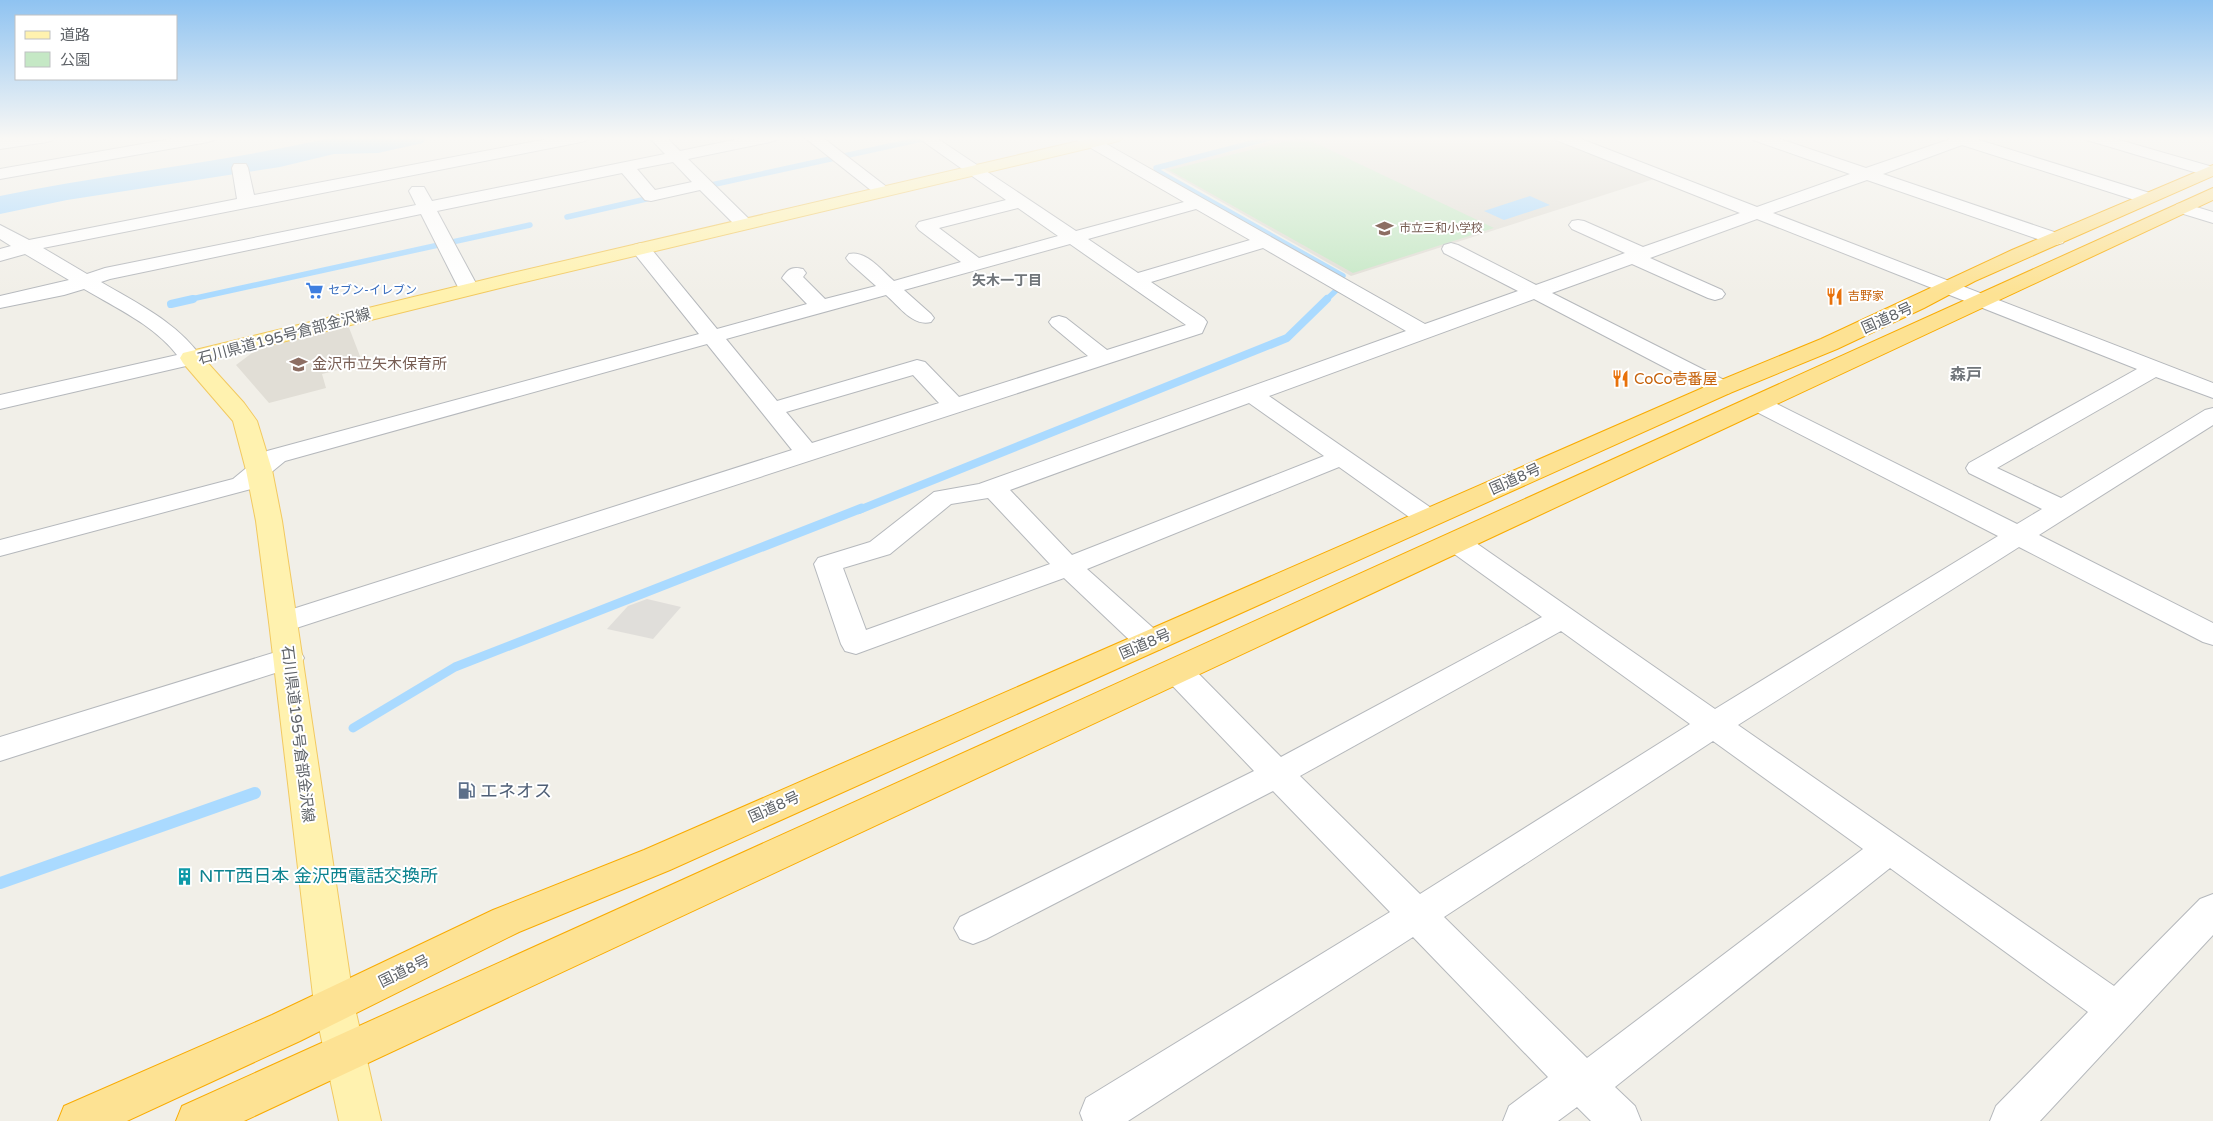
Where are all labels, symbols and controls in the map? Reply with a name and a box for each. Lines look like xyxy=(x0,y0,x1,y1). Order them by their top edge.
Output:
legend xyxy=(15,15,178,80)
text: 道路 xyxy=(60,26,90,44)
text: 公園 xyxy=(60,51,90,69)
school or university icon: 市立三和小学校 xyxy=(1375,218,1395,238)
place label: 市立三和小学校 xyxy=(1399,221,1483,235)
district label: 矢木一丁目 xyxy=(972,272,1042,289)
supermarket icon: セブン-イレブン xyxy=(304,280,324,300)
place label: セブン-イレブン xyxy=(328,283,417,297)
restaurant icon: 吉野家 xyxy=(1824,286,1844,306)
place label: 吉野家 xyxy=(1848,289,1884,303)
street label: 国道8号 xyxy=(1858,299,1916,337)
street label: 石川県道195号倉部金沢線 xyxy=(196,304,372,368)
school or university icon: 金沢市立矢木保育所 xyxy=(288,354,308,374)
place label: 金沢市立矢木保育所 xyxy=(312,355,447,373)
district label: 森戸 xyxy=(1950,365,1982,385)
restaurant icon: CoCo壱番屋 xyxy=(1610,369,1630,389)
place label: CoCo壱番屋 xyxy=(1634,370,1718,388)
street label: 国道8号 xyxy=(1486,460,1544,498)
street label: 国道8号 xyxy=(1116,625,1174,663)
street label: 石川県道195号倉部金沢線 xyxy=(278,644,318,824)
place label: エネオス xyxy=(480,780,552,802)
fuel station icon: エネオス xyxy=(456,781,476,801)
street label: 国道8号 xyxy=(745,788,803,826)
place label: NTT西日本 金沢西電話交換所 xyxy=(199,865,438,887)
building icon: NTT西日本 金沢西電話交換所 xyxy=(175,866,195,886)
street label: 国道8号 xyxy=(376,951,432,991)

